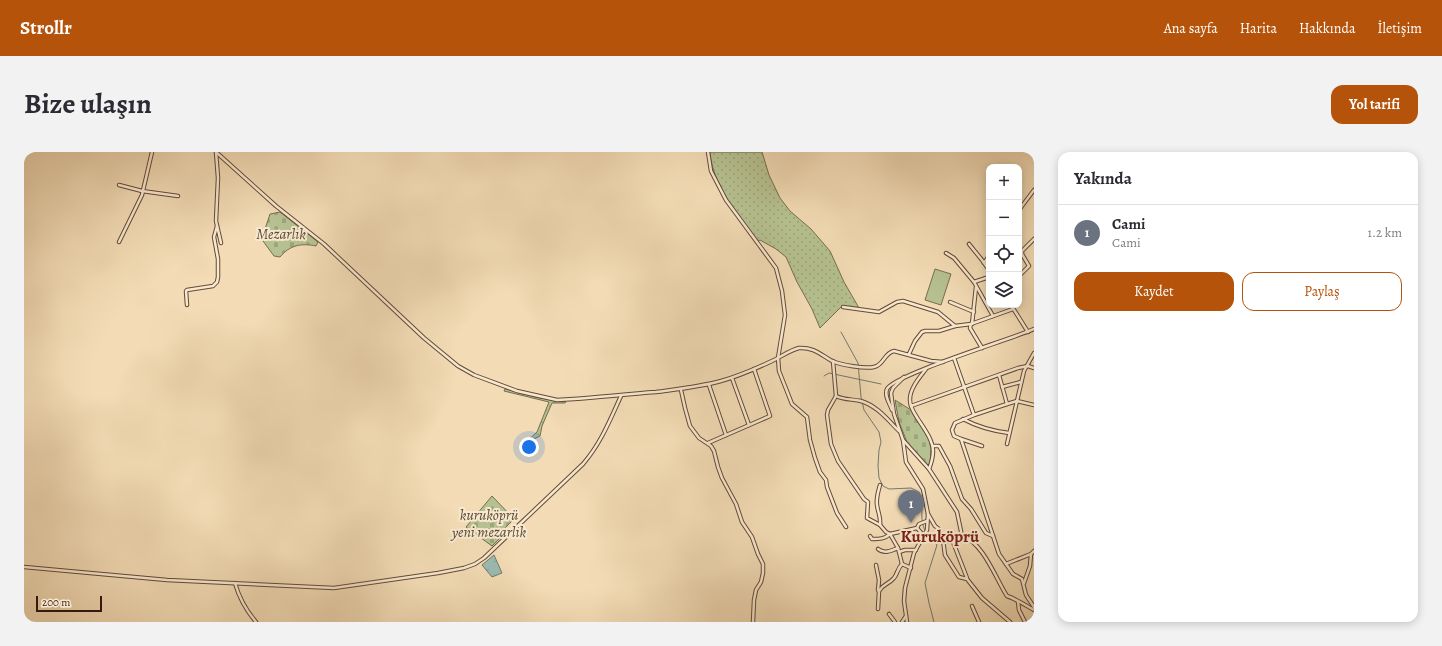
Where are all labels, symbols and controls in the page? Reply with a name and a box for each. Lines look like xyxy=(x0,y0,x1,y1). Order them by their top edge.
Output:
text: Strollr xyxy=(20,15,72,41)
text: Ana sayfa xyxy=(1164,19,1218,38)
text: Harita xyxy=(1240,19,1277,38)
text: Hakkında xyxy=(1299,19,1355,38)
text: İletişim xyxy=(1377,19,1422,38)
text: Bize ulaşın xyxy=(24,85,152,123)
button: Yol tarifi xyxy=(1331,85,1418,124)
map controls xyxy=(986,164,1022,308)
button: + xyxy=(986,164,1022,200)
text: Yakında xyxy=(1074,167,1132,190)
button: − xyxy=(986,200,1022,236)
text: Cami xyxy=(1112,214,1145,234)
park label: Mezarlık xyxy=(256,224,306,244)
text: 1 xyxy=(1085,224,1089,241)
text: 1.2 km xyxy=(1368,224,1402,241)
text: Cami xyxy=(1112,234,1141,251)
button: locate xyxy=(986,236,1022,272)
button: layers xyxy=(986,272,1022,308)
button: Kaydet xyxy=(1074,272,1234,311)
button: Paylaş xyxy=(1242,272,1402,311)
your location xyxy=(519,437,539,457)
pin: 1 xyxy=(898,490,924,523)
park label: kuruköprü yeni mezarlık xyxy=(450,505,527,542)
district label: Kuruköprü xyxy=(901,525,980,548)
scale bar xyxy=(36,594,102,613)
text: 200 m xyxy=(42,595,70,610)

